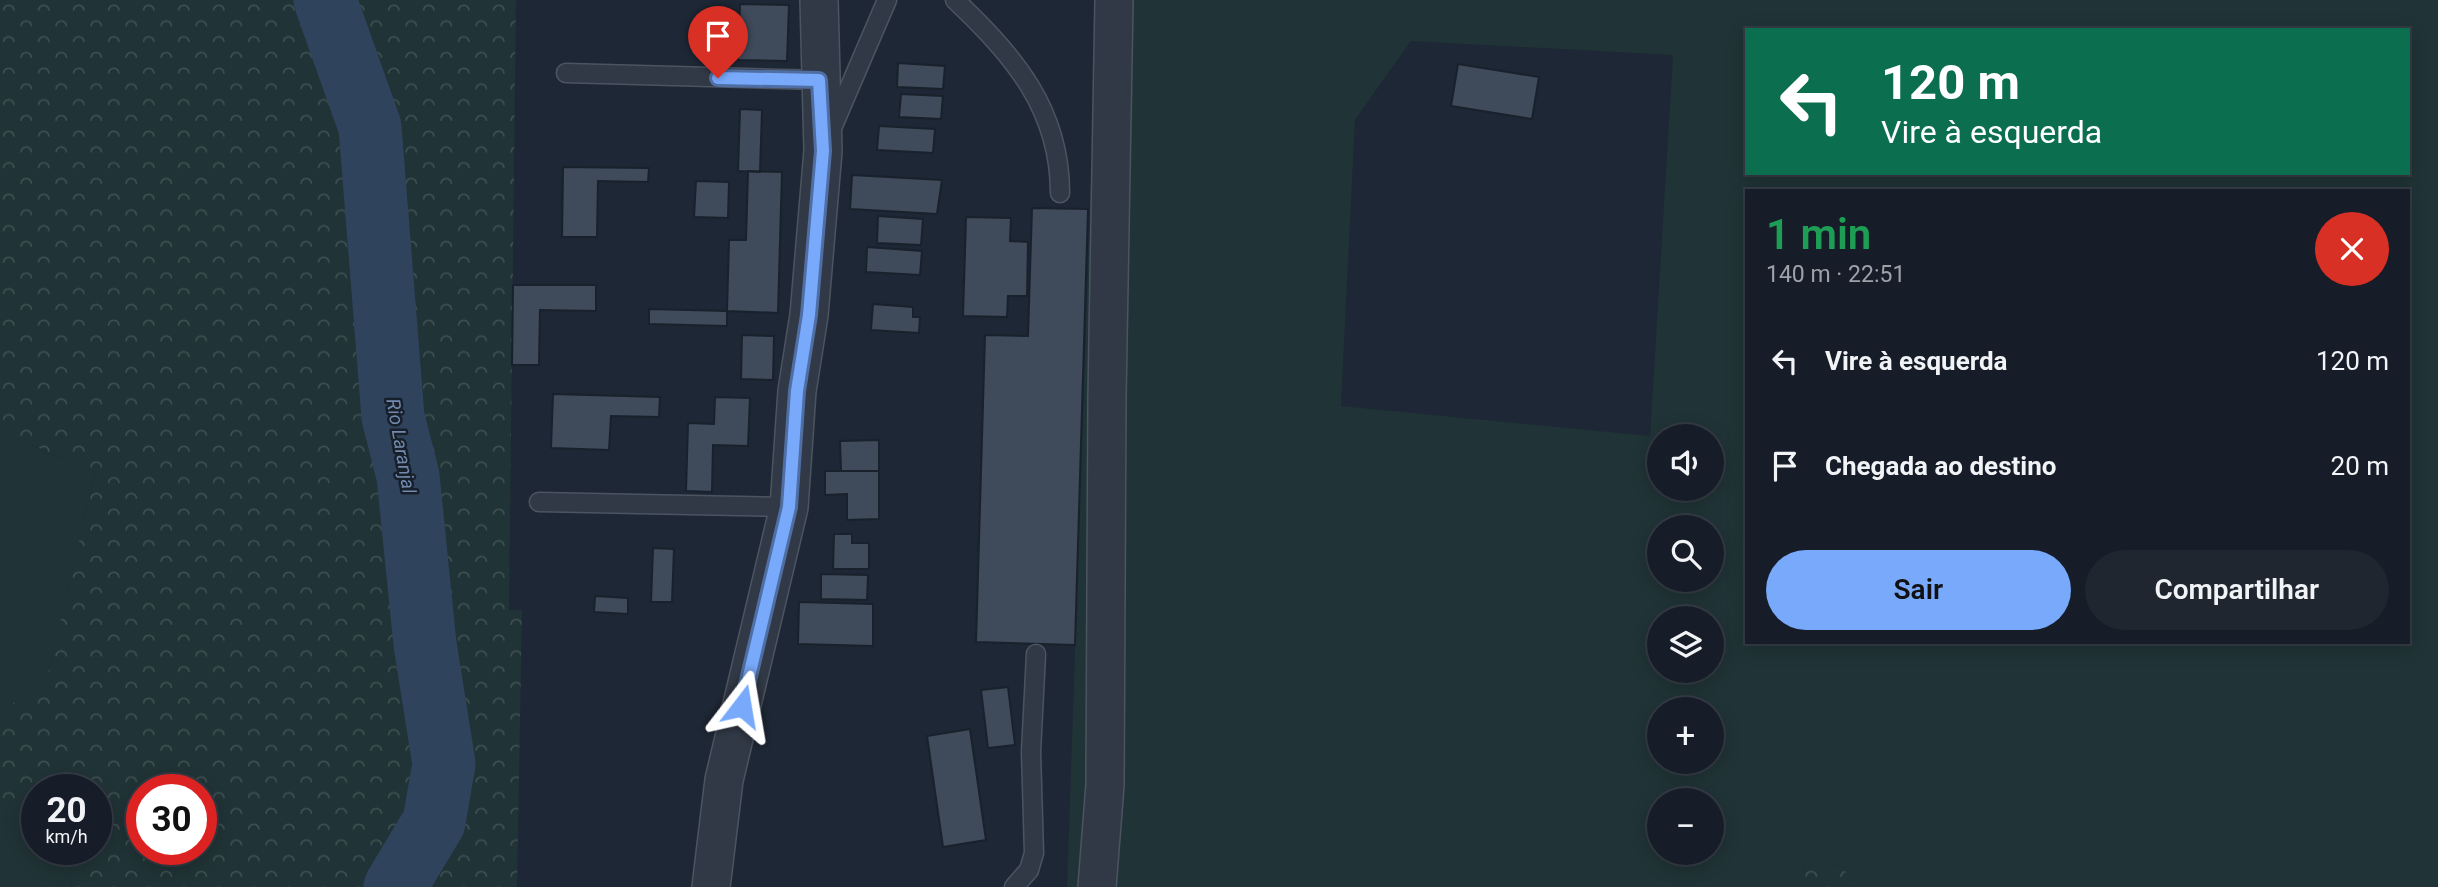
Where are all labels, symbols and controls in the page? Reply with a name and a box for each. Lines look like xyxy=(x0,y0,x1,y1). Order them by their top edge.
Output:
pin xyxy=(688,6,748,78)
icon: arrive xyxy=(699,17,737,55)
text: 120 m xyxy=(1881,54,2020,111)
icon: left xyxy=(1766,56,1857,147)
text: Vire à esquerda xyxy=(1881,113,2102,151)
text: 1 min xyxy=(1766,210,1871,259)
button: close xyxy=(2315,212,2389,286)
text: 140 m · 22:51 xyxy=(1766,261,1905,288)
icon: left xyxy=(1766,342,1804,380)
text: Vire à esquerda xyxy=(1825,346,2008,376)
text: 120 m xyxy=(2316,346,2389,376)
water label: Rio Laranjal xyxy=(381,397,421,496)
map controls xyxy=(1647,424,1724,865)
button: sound xyxy=(1647,424,1724,501)
icon: arrive xyxy=(1766,447,1804,485)
text: Chegada ao destino xyxy=(1825,451,2056,481)
text: 20 m xyxy=(2331,451,2389,481)
button: search xyxy=(1647,515,1724,592)
button: Sair xyxy=(1766,550,2071,630)
button: Compartilhar xyxy=(2085,550,2389,630)
button: layers xyxy=(1647,606,1724,683)
position arrow xyxy=(705,669,779,743)
button: + xyxy=(1647,697,1724,774)
speed limit sign: 30 xyxy=(126,774,217,865)
button: − xyxy=(1647,788,1724,865)
text: 20 xyxy=(46,790,87,831)
text: km/h xyxy=(45,826,88,847)

